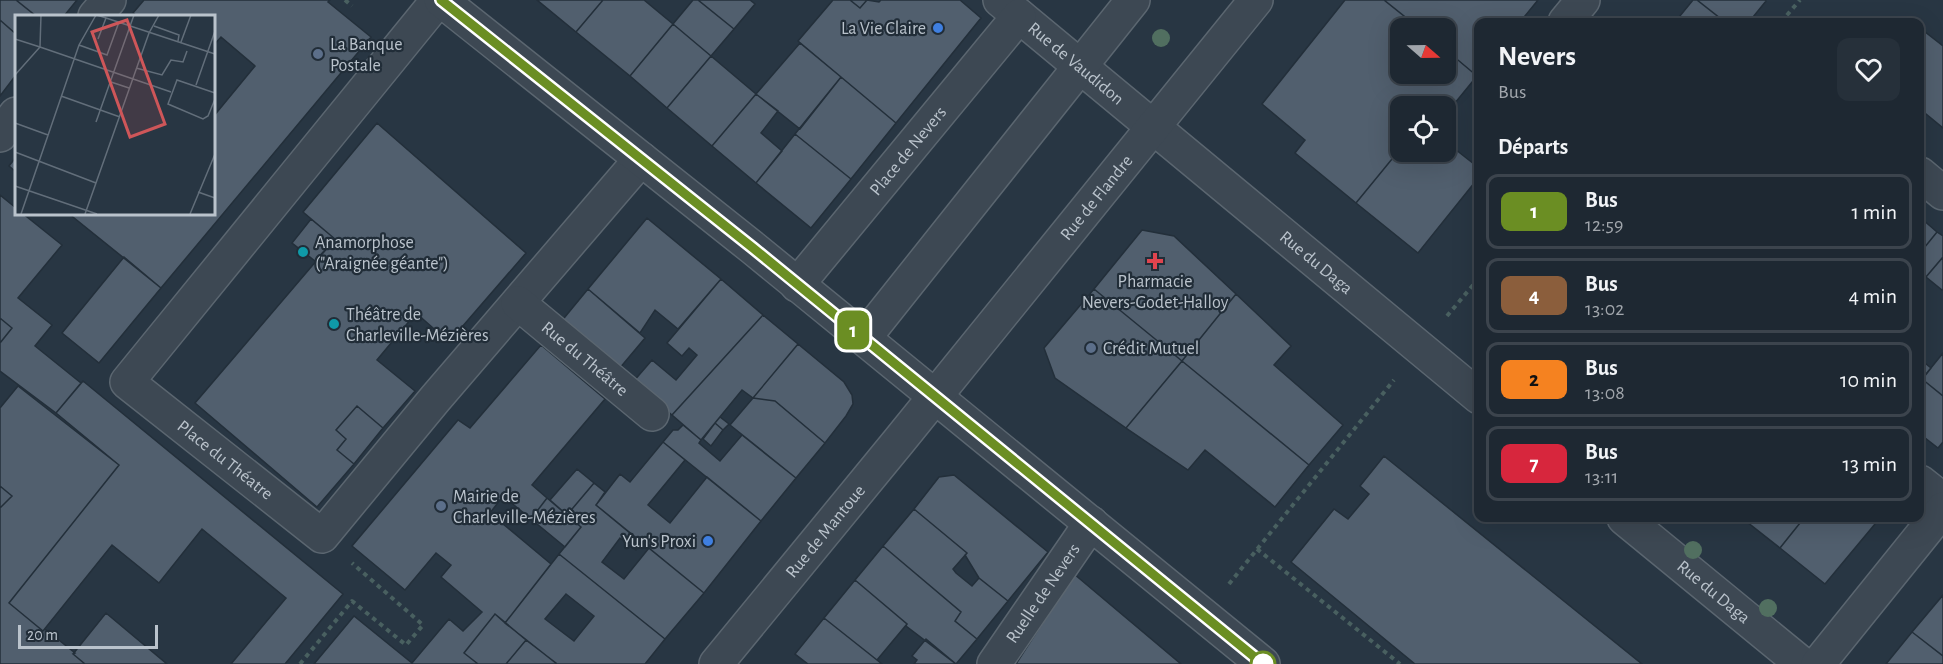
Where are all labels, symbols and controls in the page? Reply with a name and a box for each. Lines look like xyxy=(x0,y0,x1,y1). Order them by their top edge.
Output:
inset map xyxy=(15,15,214,214)
north arrow xyxy=(1390,18,1456,84)
map controls xyxy=(1390,18,1456,162)
street label: Rue de Vaudidon xyxy=(1024,19,1127,109)
place label: La Vie Claire xyxy=(841,20,926,38)
marker: La Vie Claire xyxy=(931,21,945,35)
place label: La Banque Postale xyxy=(330,36,403,75)
button: heart xyxy=(1837,38,1900,101)
text: Nevers xyxy=(1498,43,1576,71)
marker: La Banque Postale xyxy=(311,47,325,61)
text: Bus xyxy=(1498,82,1526,102)
button: locate xyxy=(1390,96,1456,162)
street label: Place de Nevers xyxy=(867,104,950,199)
text: Départs xyxy=(1498,136,1568,158)
street label: Rue de Flandre xyxy=(1057,152,1137,244)
text: Bus xyxy=(1585,189,1618,211)
text: 1 xyxy=(1530,201,1538,222)
text: 1 min xyxy=(1852,201,1897,223)
text: 12:59 xyxy=(1585,215,1623,235)
street label: Rue du Daga xyxy=(1276,228,1356,298)
place label: Anamorphose ("Araignée géante") xyxy=(315,234,449,273)
marker: Anamorphose ("Araignée géante") xyxy=(296,245,310,259)
marker: Pharmacie Nevers-Godet-Halloy xyxy=(1148,254,1162,268)
place label: Pharmacie Nevers-Godet-Halloy xyxy=(1082,273,1229,312)
text: Bus xyxy=(1585,273,1618,295)
text: 4 xyxy=(1529,285,1539,306)
text: 4 min xyxy=(1849,285,1897,307)
text: 13:02 xyxy=(1585,299,1624,319)
place label: Théâtre de Charleville-Mézières xyxy=(346,306,489,345)
line badge: 1 xyxy=(834,310,872,350)
marker: Théâtre de Charleville-Mézières xyxy=(327,317,341,331)
street label: Rue du Théâtre xyxy=(538,318,631,400)
text: 1 xyxy=(849,320,857,341)
place label: Crédit Mutuel xyxy=(1103,340,1199,358)
marker: Crédit Mutuel xyxy=(1084,341,1098,355)
text: Bus xyxy=(1585,357,1618,379)
text: 2 xyxy=(1529,369,1539,390)
text: 10 min xyxy=(1840,369,1897,391)
text: 13:08 xyxy=(1585,383,1625,403)
street label: Place du Théatre xyxy=(174,417,276,504)
text: Bus xyxy=(1585,441,1618,463)
text: 7 xyxy=(1529,453,1539,474)
text: 13 min xyxy=(1842,453,1897,475)
text: 13:11 xyxy=(1585,467,1618,487)
street label: Rue de Mantoue xyxy=(783,482,869,581)
place label: Mairie de Charleville-Mézières xyxy=(453,488,596,527)
marker: Mairie de Charleville-Mézières xyxy=(434,499,448,513)
place label: Yun's Proxi xyxy=(622,533,696,551)
marker: Yun's Proxi xyxy=(701,534,715,548)
street label: Ruelle de Nevers xyxy=(1003,541,1084,647)
street label: Rue du Daga xyxy=(1673,557,1753,627)
scale bar xyxy=(18,622,158,650)
text: 20 m xyxy=(27,627,58,643)
unlabelled marker xyxy=(1250,651,1276,664)

